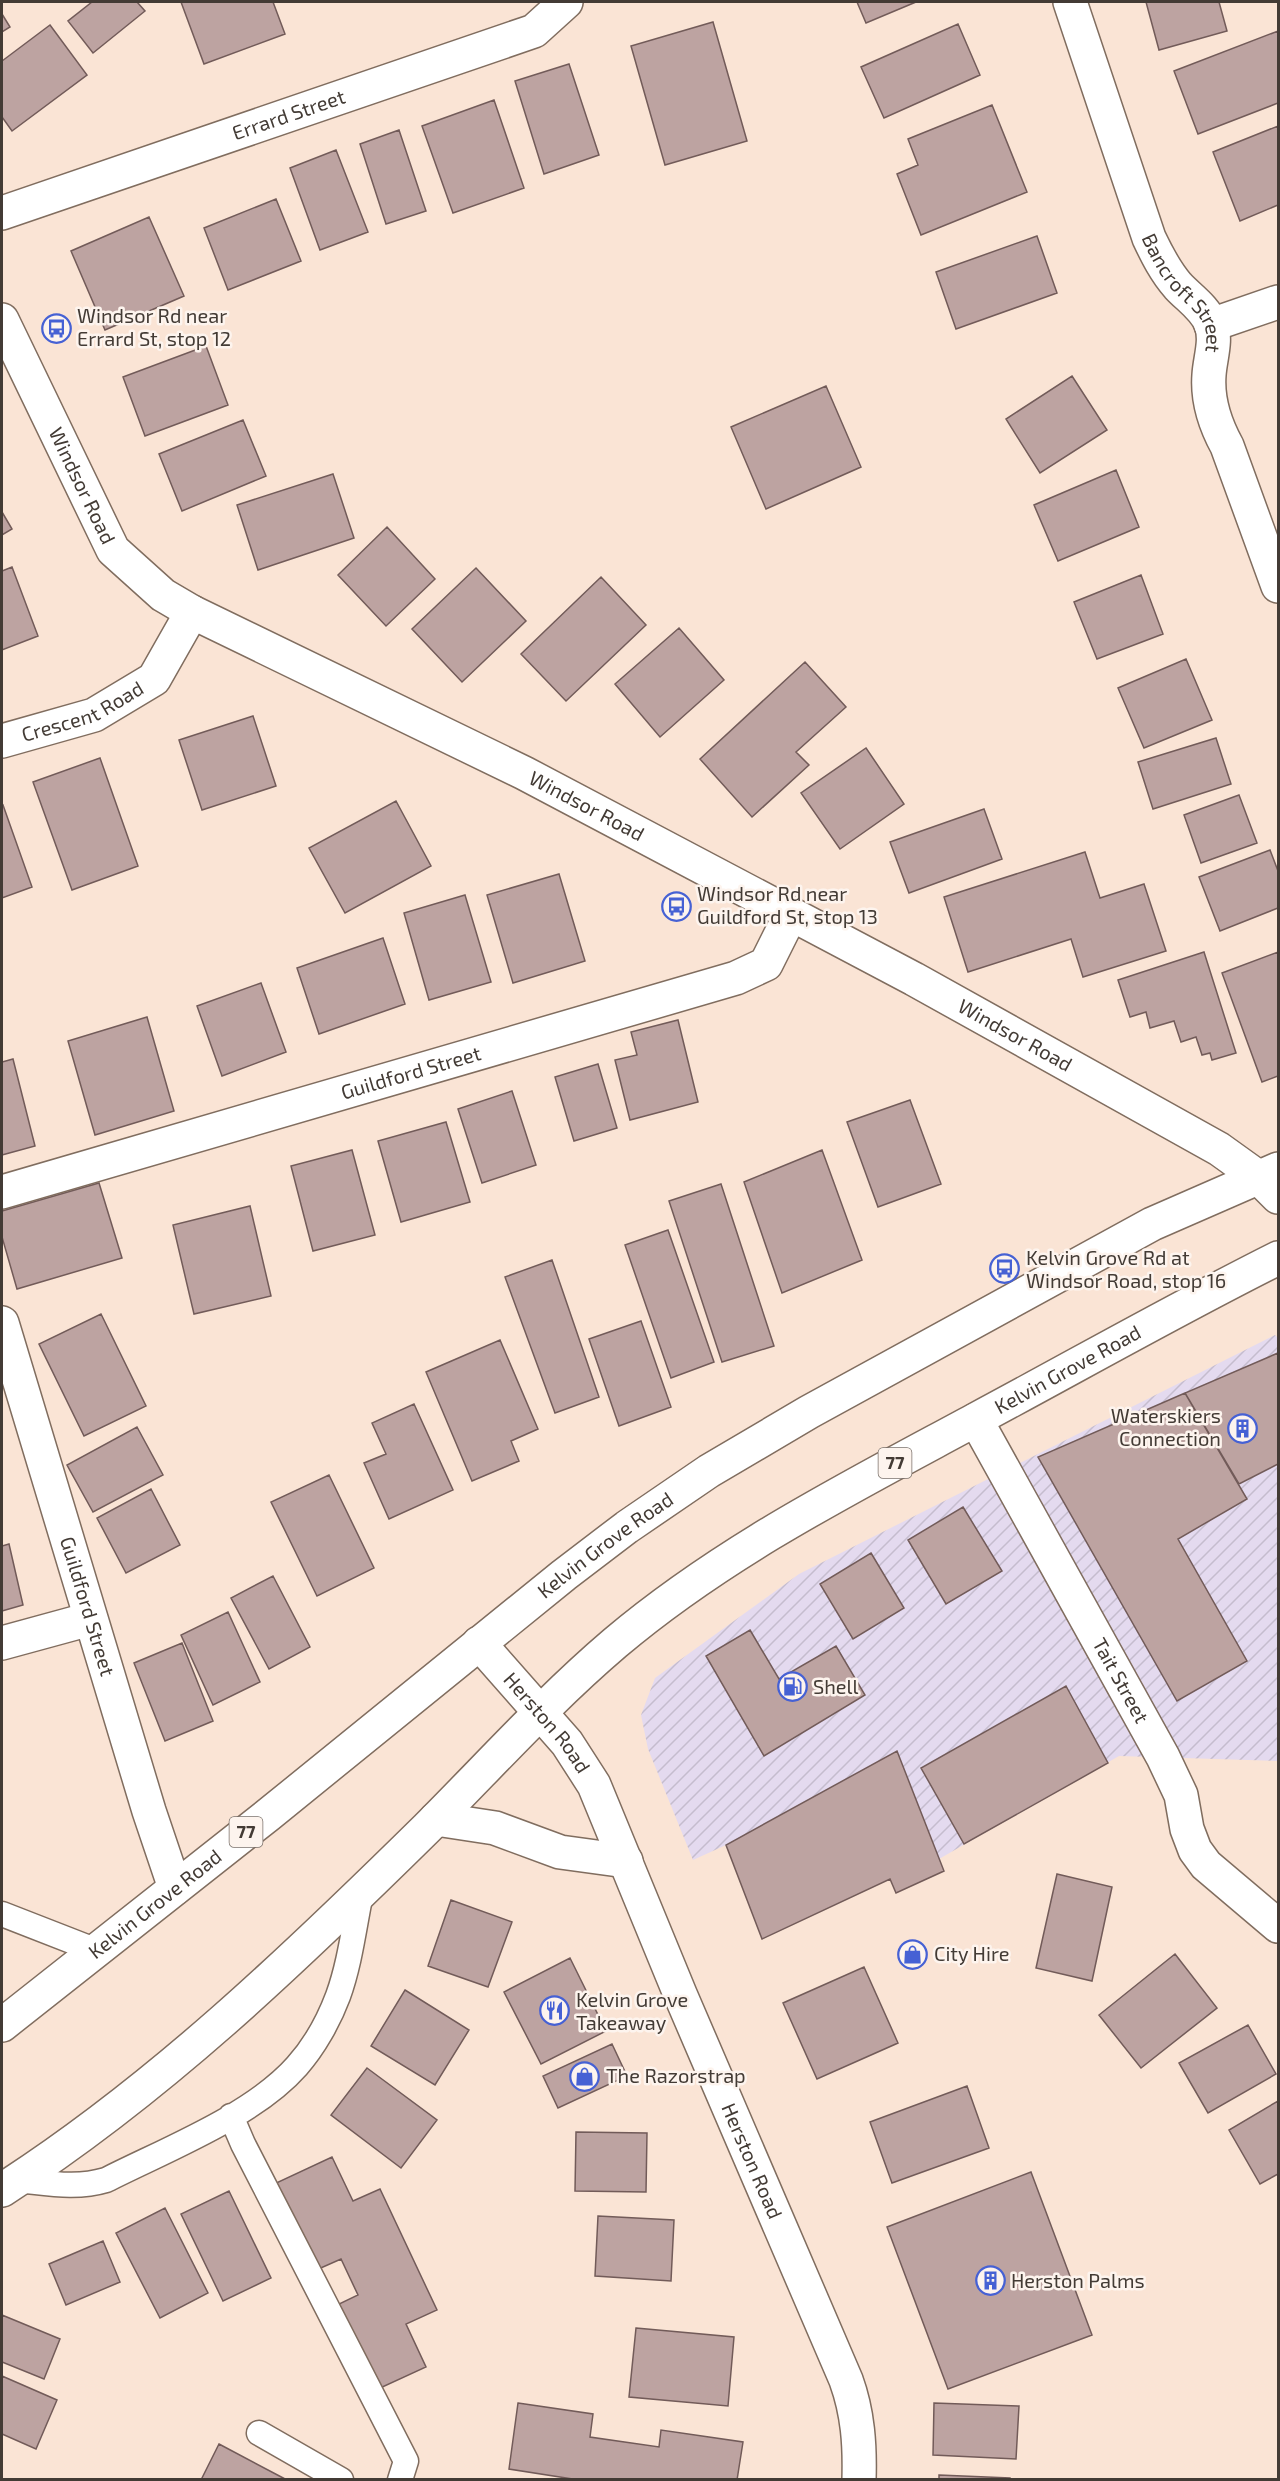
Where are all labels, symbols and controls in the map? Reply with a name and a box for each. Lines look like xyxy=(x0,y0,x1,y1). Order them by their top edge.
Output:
street label: Errard Street xyxy=(229,83,348,144)
street label: Bancroft Street xyxy=(1138,229,1226,354)
place label: Windsor Rd near Errard St, stop 12 xyxy=(77,303,231,350)
bus stop icon: Windsor Rd near Errard St, stop 12 xyxy=(40,312,72,344)
street label: Windsor Road xyxy=(45,423,121,548)
street label: Crescent Road xyxy=(19,675,147,746)
street label: Windsor Road xyxy=(525,765,649,845)
place label: Windsor Rd near Guildford St, stop 13 xyxy=(697,881,878,928)
bus stop icon: Windsor Rd near Guildford St, stop 13 xyxy=(660,890,692,922)
street label: Windsor Road xyxy=(954,993,1077,1076)
street label: Guildford Street xyxy=(338,1040,484,1104)
place label: Kelvin Grove Rd at Windsor Road, stop 16 xyxy=(1026,1245,1226,1292)
bus stop icon: Kelvin Grove Rd at Windsor Road, stop 16 xyxy=(989,1253,1021,1285)
street label: Kelvin Grove Road xyxy=(990,1319,1145,1418)
place label: Waterskiers Connection xyxy=(1111,1403,1221,1450)
building icon: Waterskiers Connection xyxy=(1226,1412,1258,1444)
road number: 77 xyxy=(878,1448,912,1478)
street label: Kelvin Grove Road xyxy=(532,1486,677,1603)
street label: Guildford Street xyxy=(56,1533,121,1679)
street label: Tait Street xyxy=(1088,1633,1155,1727)
street label: Herston Road xyxy=(499,1667,596,1777)
fuel station icon: Shell xyxy=(776,1671,808,1703)
place label: Shell xyxy=(813,1674,859,1698)
road number: 77 xyxy=(230,1817,262,1847)
street label: Kelvin Grove Road xyxy=(83,1844,226,1963)
shop icon: City Hire xyxy=(897,1938,929,1970)
place label: City Hire xyxy=(934,1941,1009,1965)
place label: Kelvin Grove Takeaway xyxy=(576,1987,688,2034)
restaurant icon: Kelvin Grove Takeaway xyxy=(539,1995,571,2027)
shop icon: The Razorstrap xyxy=(569,2060,601,2092)
place label: The Razorstrap xyxy=(606,2063,746,2087)
street label: Herston Road xyxy=(717,2099,788,2222)
building icon: Herston Palms xyxy=(974,2265,1006,2297)
place label: Herston Palms xyxy=(1011,2268,1145,2292)

